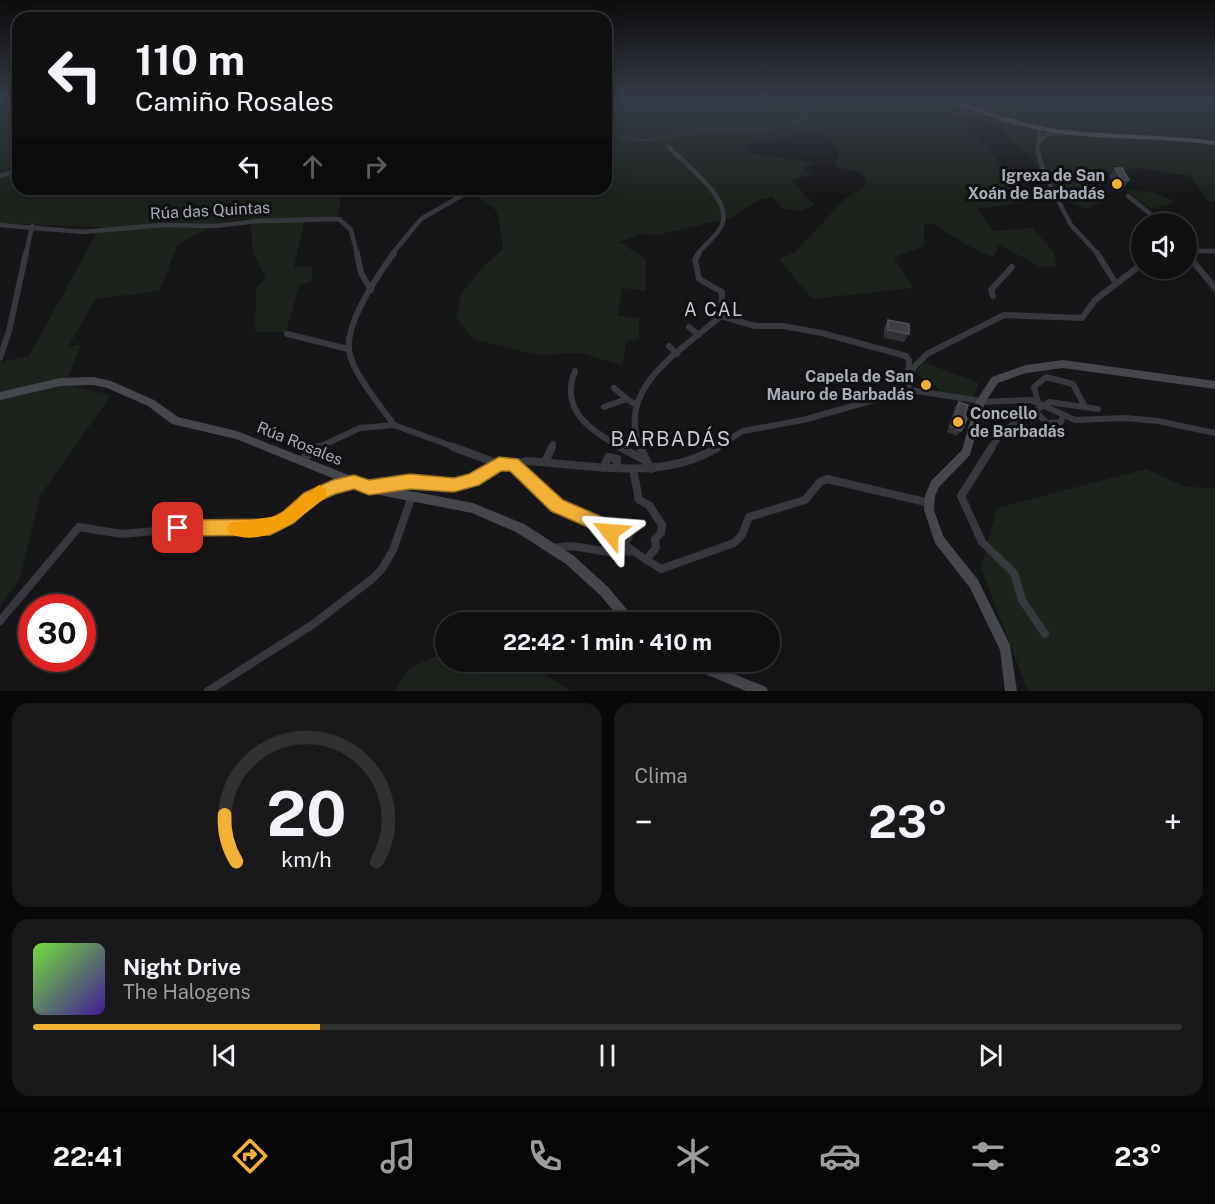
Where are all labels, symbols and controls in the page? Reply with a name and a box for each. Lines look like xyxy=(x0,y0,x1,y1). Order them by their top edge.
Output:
text: 110 m xyxy=(135,35,245,84)
icon: left xyxy=(36,36,114,114)
text: Camiño Rosales xyxy=(135,85,334,117)
icon: left xyxy=(233,150,266,183)
icon: ahead xyxy=(296,150,329,183)
icon: right xyxy=(359,150,392,183)
place label: Igrexa de San Xoán de Barbadás xyxy=(968,166,1105,203)
marker: Igrexa de San Xoán de Barbadás xyxy=(1110,177,1124,191)
street label: Rúa das Quintas xyxy=(150,198,270,223)
map controls xyxy=(1131,213,1197,279)
button: sound xyxy=(1131,213,1197,279)
district label: A CAL xyxy=(684,299,744,320)
place label: Capela de San Mauro de Barbadás xyxy=(766,367,914,404)
marker: Capela de San Mauro de Barbadás xyxy=(919,378,933,392)
place label: Concello de Barbadás xyxy=(970,404,1065,441)
marker: Concello de Barbadás xyxy=(951,415,965,429)
street label: Rúa Rosales xyxy=(254,418,345,469)
district label: BARBADÁS xyxy=(610,426,732,451)
position arrow xyxy=(578,500,642,564)
pin xyxy=(152,502,203,553)
icon: arrive xyxy=(161,511,194,544)
speed limit sign: 30 xyxy=(18,594,96,672)
text: 22:42 · 1 min · 410 m xyxy=(503,629,712,655)
text: Clima xyxy=(635,764,688,788)
text: 20 xyxy=(267,777,347,850)
text: 23° xyxy=(868,795,948,848)
text: − xyxy=(635,803,653,841)
text: + xyxy=(1164,803,1182,841)
text: km/h xyxy=(282,847,332,872)
text: Night Drive xyxy=(123,954,241,980)
text: The Halogens xyxy=(123,980,251,1004)
icon: previous xyxy=(208,1039,241,1072)
icon: pause xyxy=(591,1039,624,1072)
icon: next xyxy=(974,1039,1007,1072)
icon: directions xyxy=(229,1135,271,1177)
icon: music xyxy=(377,1135,419,1177)
icon: phone xyxy=(524,1135,566,1177)
icon: climate xyxy=(672,1135,714,1177)
icon: car xyxy=(819,1135,861,1177)
icon: filters xyxy=(967,1135,1009,1177)
text: 22:41 xyxy=(53,1140,124,1172)
text: 23° xyxy=(1114,1140,1162,1172)

